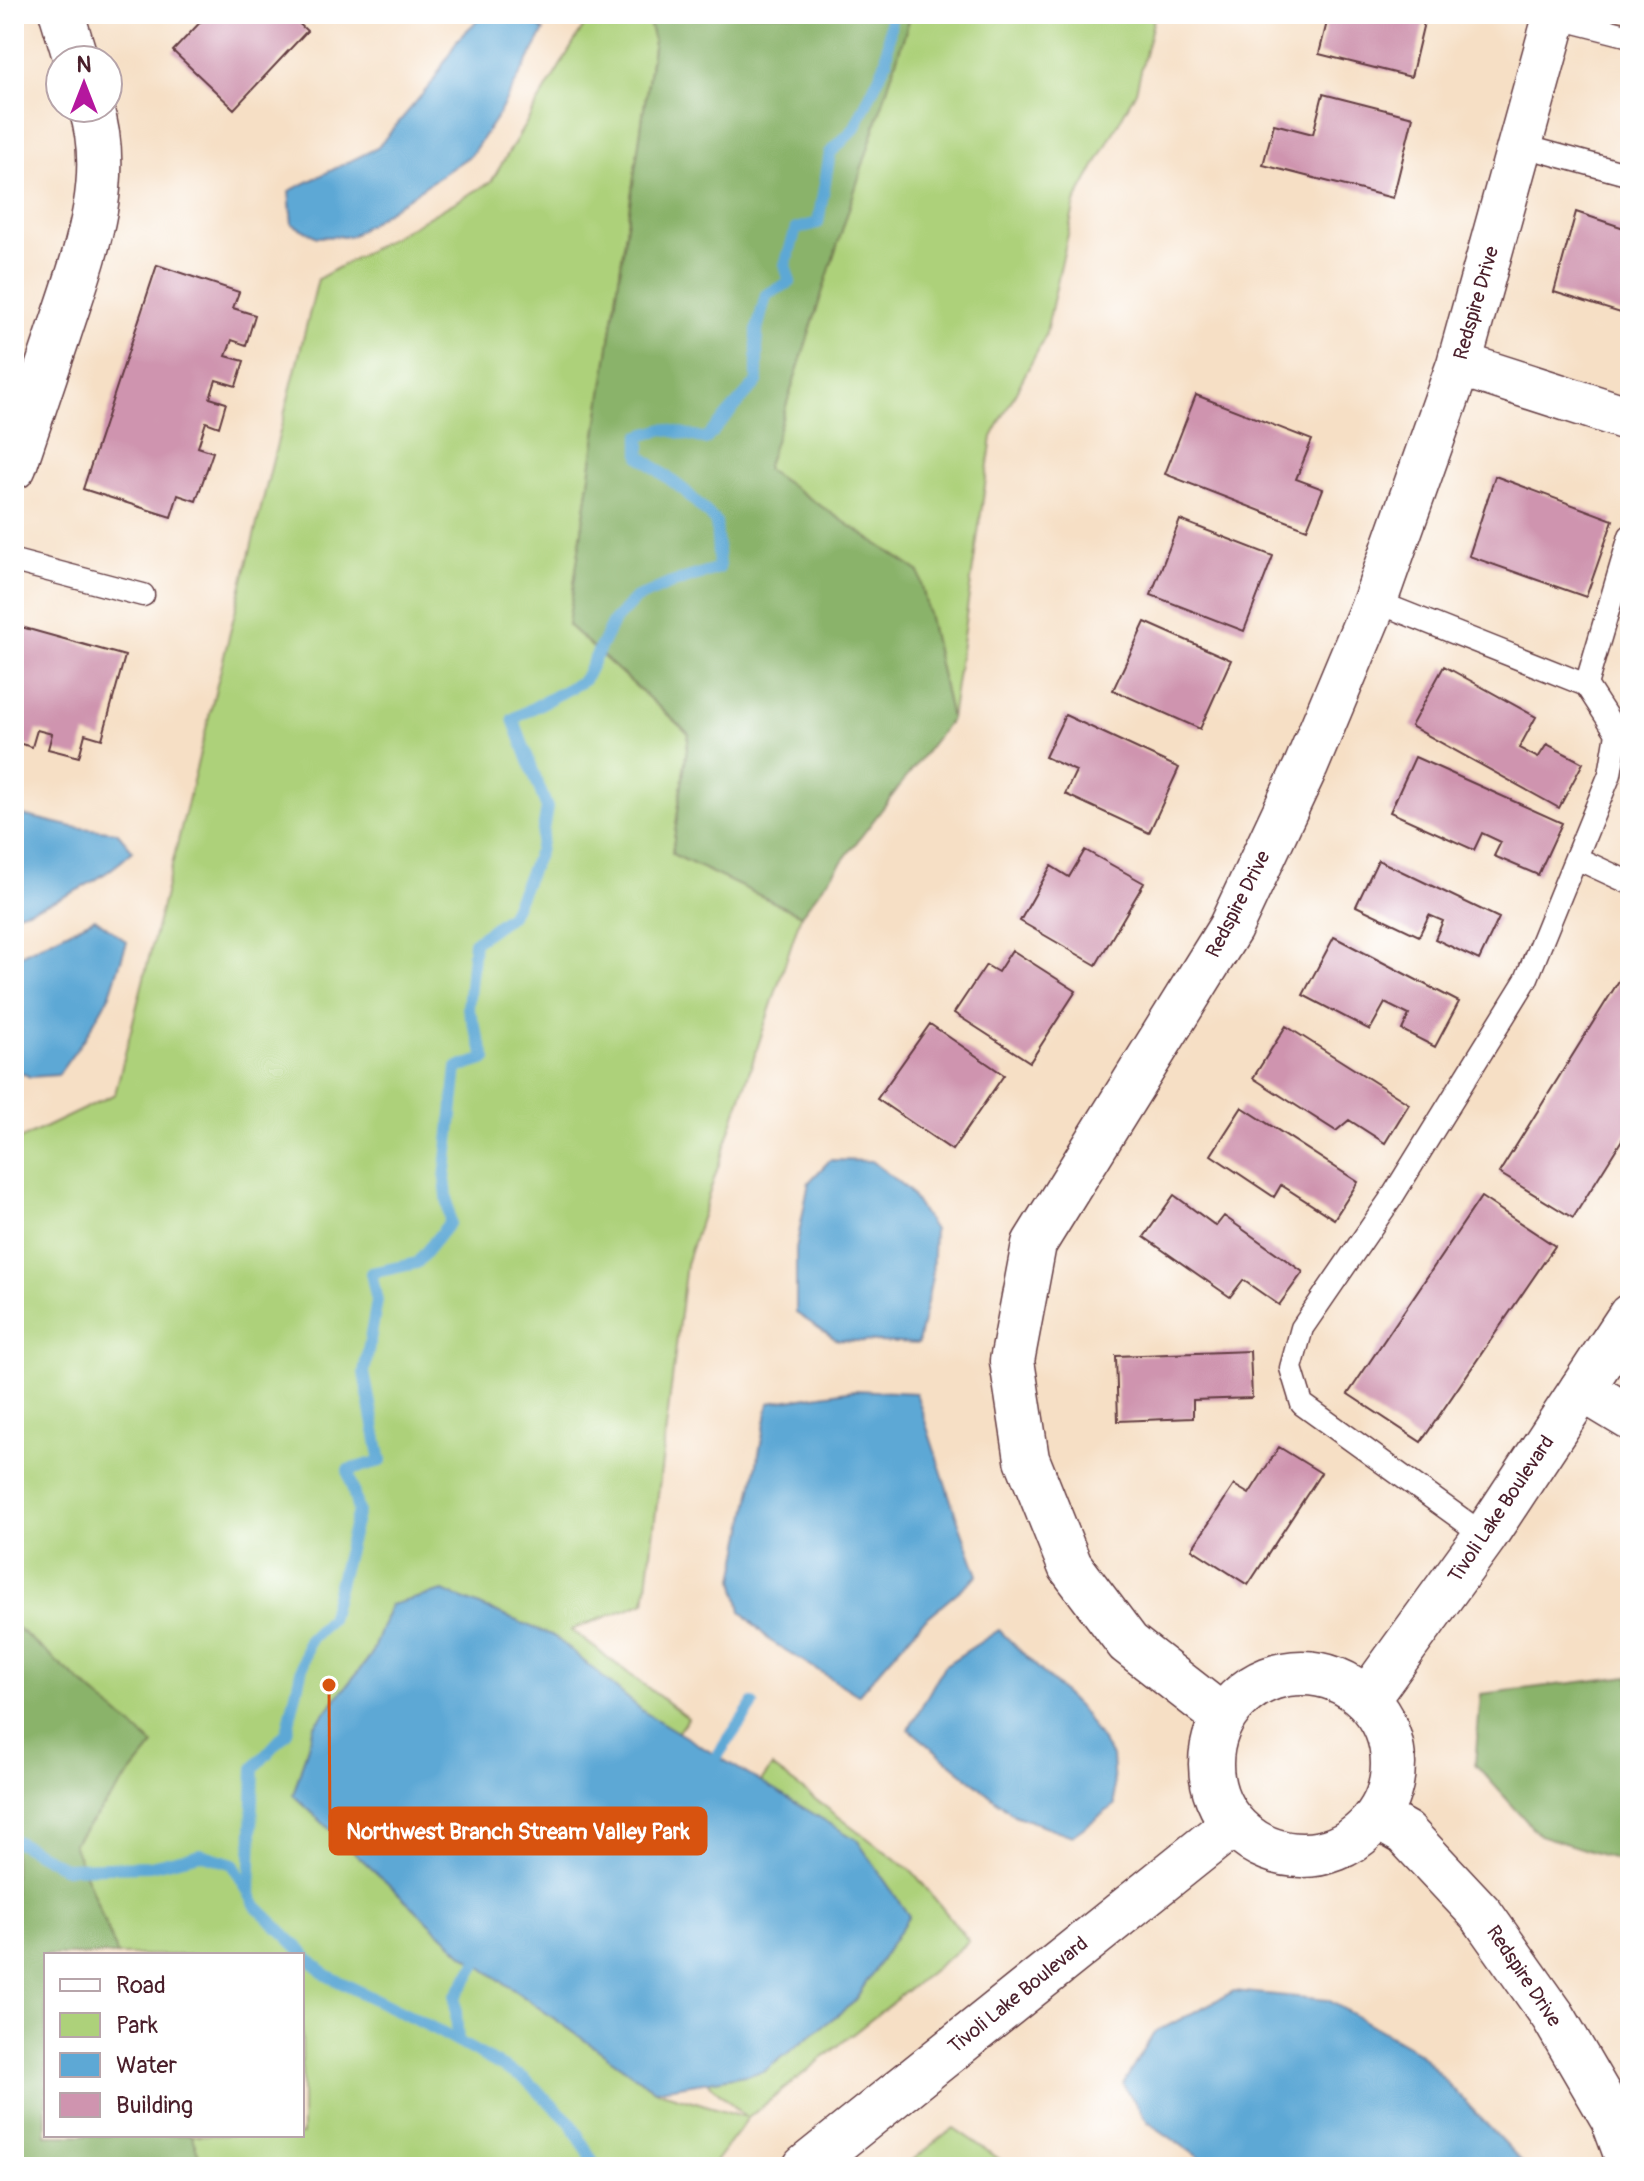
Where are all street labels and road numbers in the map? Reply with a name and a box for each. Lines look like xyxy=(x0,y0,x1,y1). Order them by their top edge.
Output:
street label: Redspire Drive xyxy=(1448,243,1504,363)
street label: Redspire Drive xyxy=(1200,846,1276,962)
street label: Tivoli Lake Boulevard xyxy=(1442,1431,1560,1587)
street label: Redspire Drive xyxy=(1481,1921,1567,2032)
street label: Tivoli Lake Boulevard xyxy=(943,1931,1093,2059)

